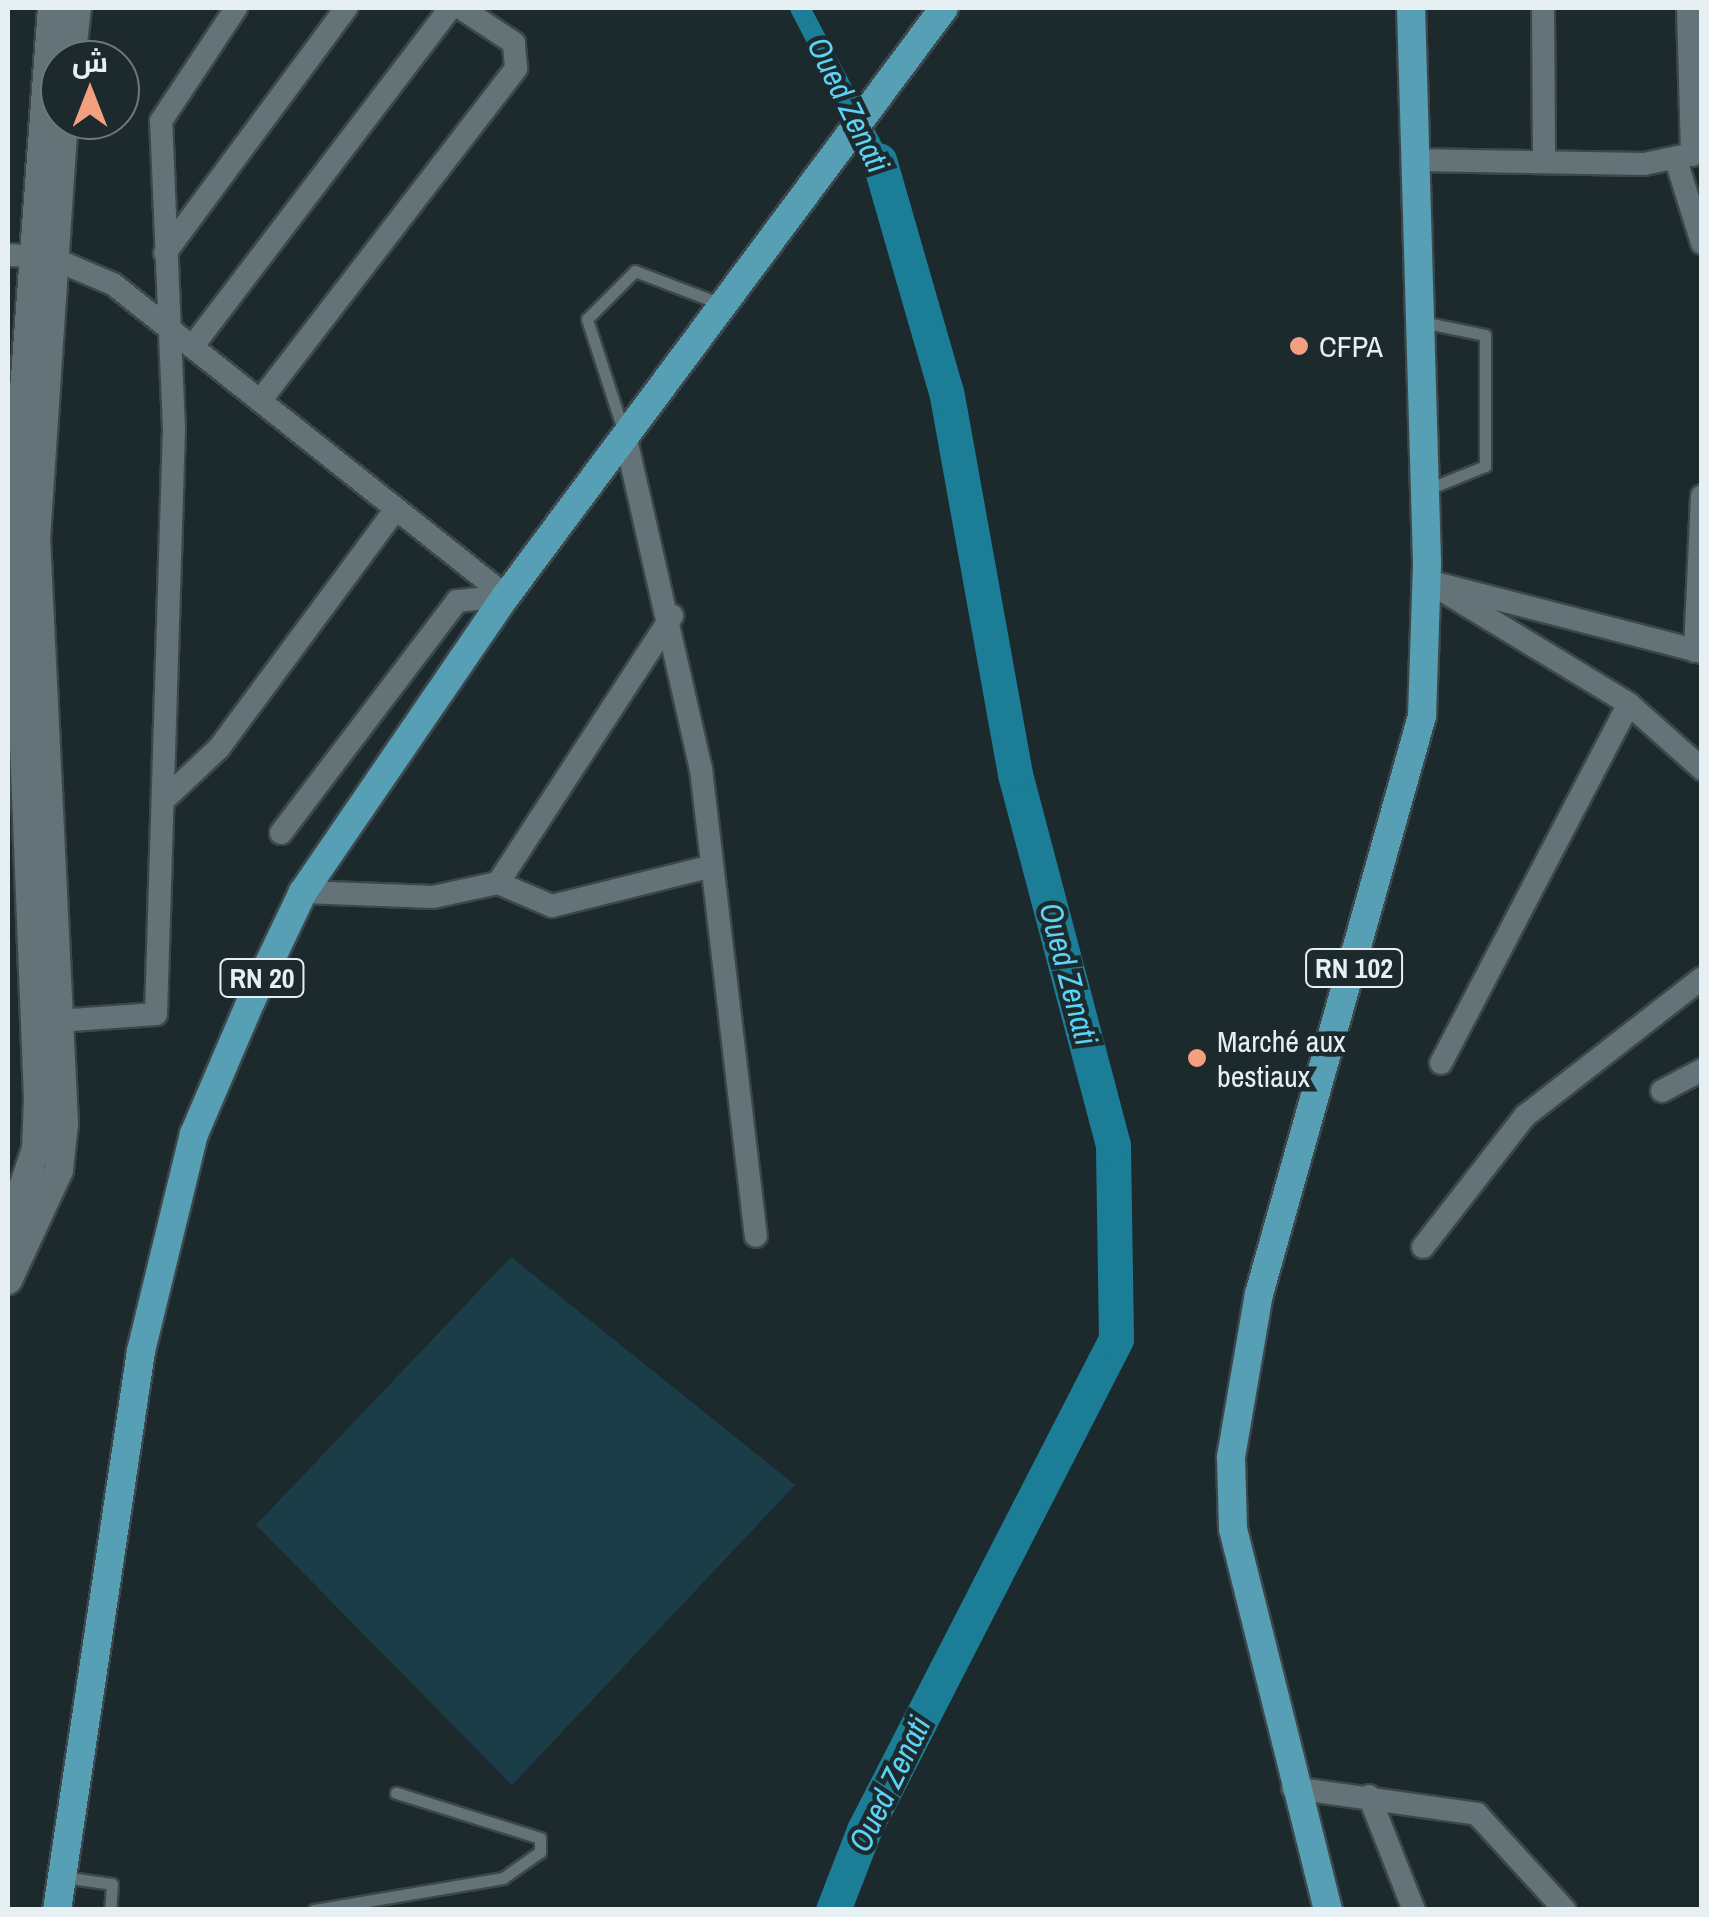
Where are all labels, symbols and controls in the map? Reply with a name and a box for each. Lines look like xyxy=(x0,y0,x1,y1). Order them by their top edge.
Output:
water label: Oued Zenati xyxy=(799,31,897,179)
north arrow xyxy=(40,40,140,140)
text: ش xyxy=(72,43,108,81)
place label: CFPA xyxy=(1319,328,1383,364)
marker: CFPA xyxy=(1288,335,1310,357)
water label: Oued Zenati xyxy=(1031,899,1105,1049)
road number: RN 102 xyxy=(1304,945,1404,991)
road number: RN 20 xyxy=(217,955,307,1001)
place label: Marché aux bestiaux xyxy=(1217,1023,1346,1094)
marker: Marché aux bestiaux xyxy=(1186,1047,1208,1069)
water label: Oued Zenati xyxy=(841,1710,939,1858)

